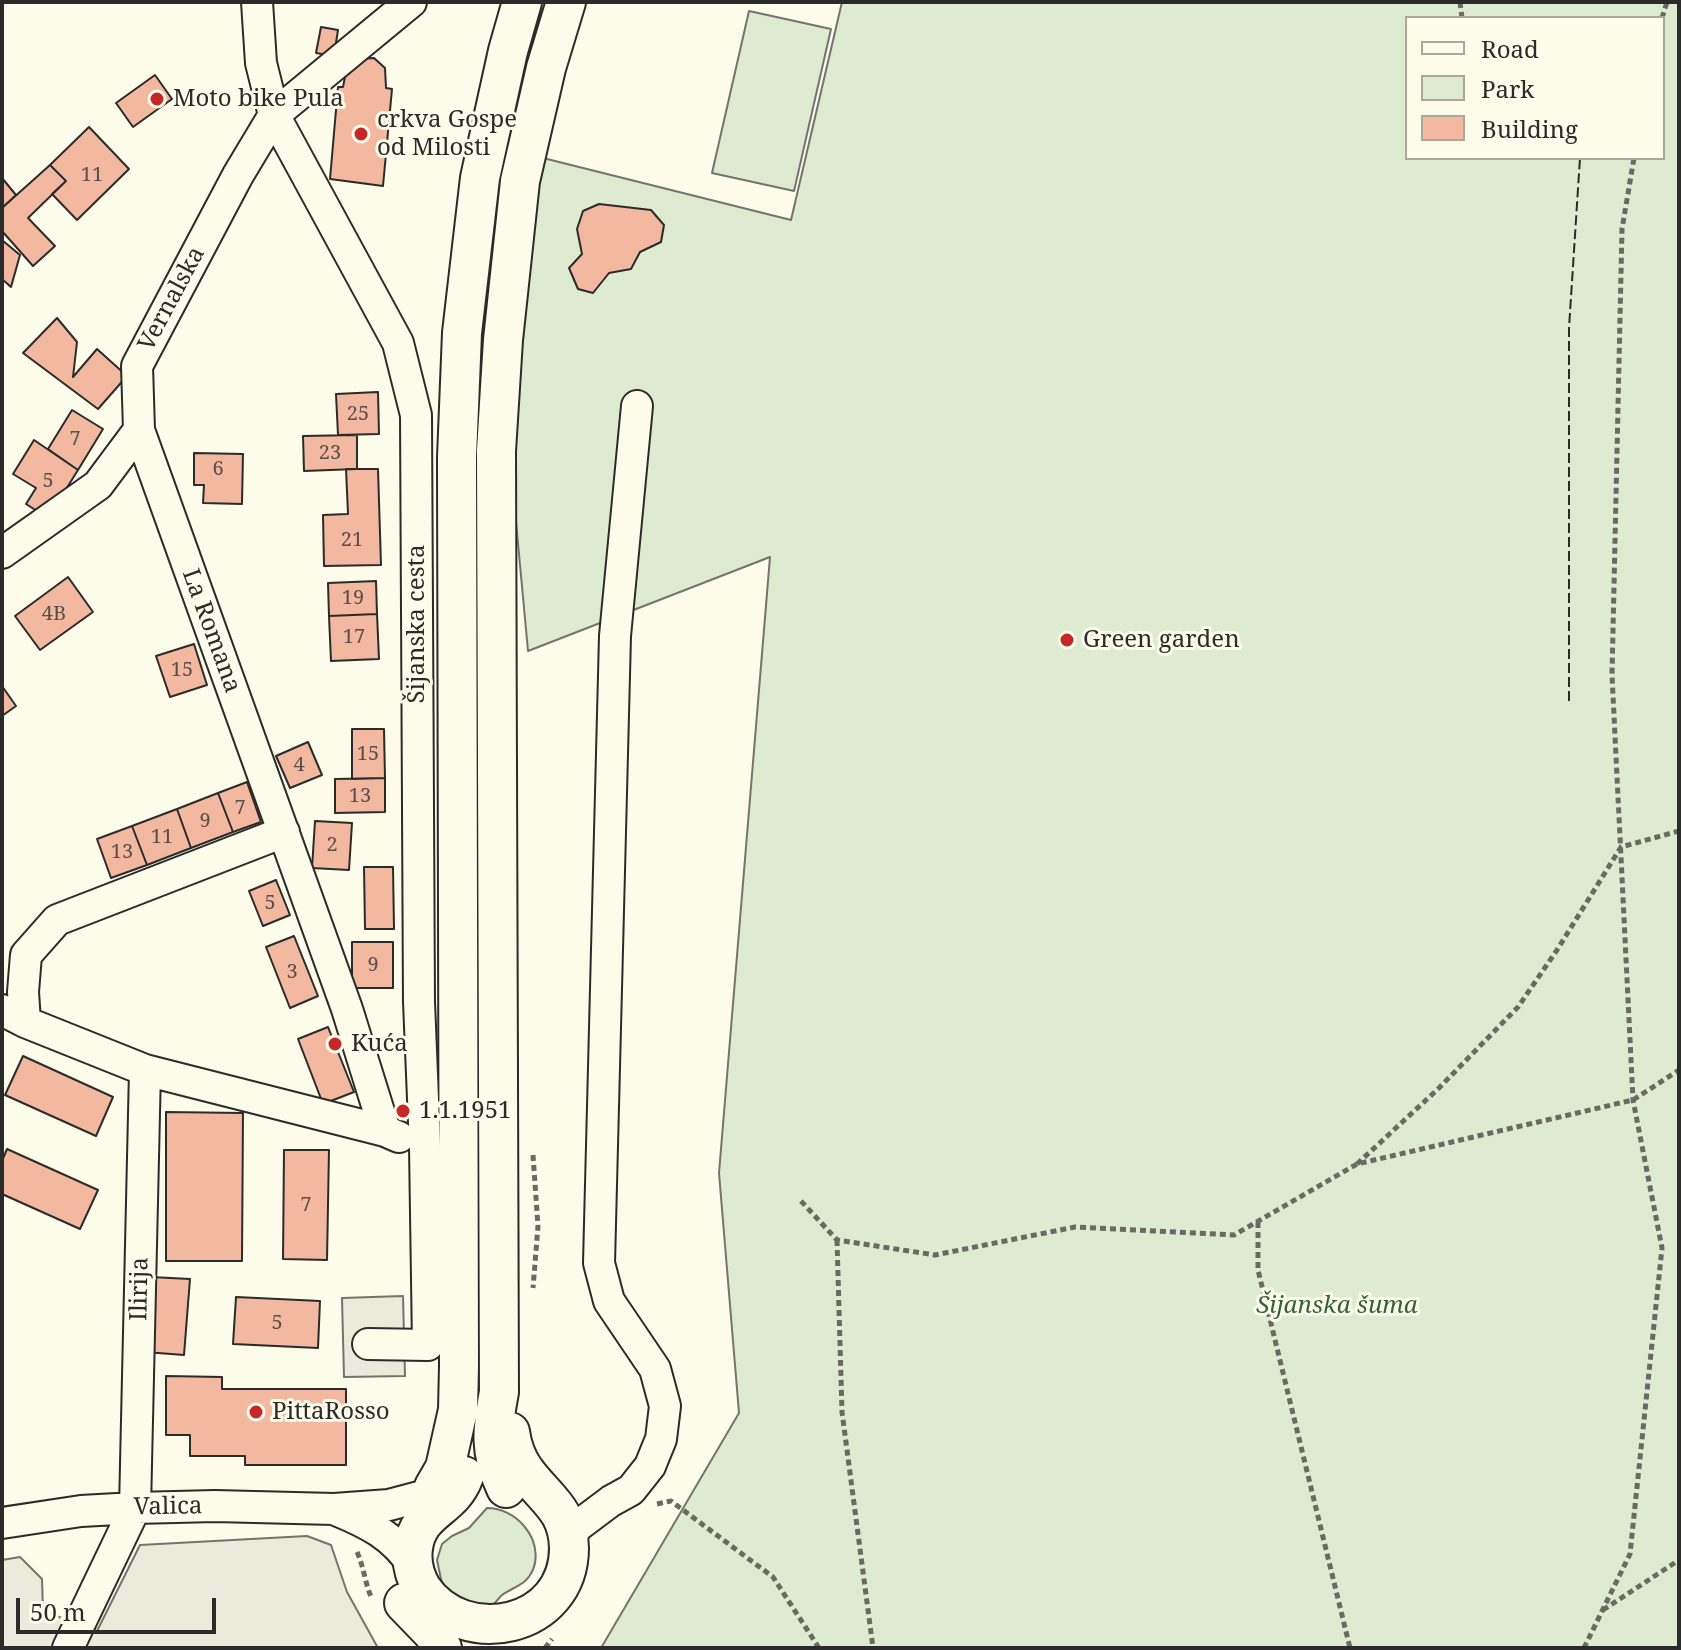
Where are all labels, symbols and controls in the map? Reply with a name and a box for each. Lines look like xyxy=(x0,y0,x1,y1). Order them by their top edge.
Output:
legend xyxy=(1405,16,1665,160)
text: Road xyxy=(1481,32,1539,65)
text: Park xyxy=(1481,72,1534,105)
place label: Moto bike Pula xyxy=(173,85,344,113)
marker: Moto bike Pula xyxy=(148,90,166,108)
place label: crkva Gospe od Milosti xyxy=(377,106,517,162)
text: Building xyxy=(1481,112,1578,145)
marker: crkva Gospe od Milosti xyxy=(352,125,370,143)
house number: 11 xyxy=(81,163,103,187)
street label: Vernalska xyxy=(133,242,211,356)
house number: 25 xyxy=(347,402,369,426)
house number: 7 xyxy=(69,427,81,451)
house number: 23 xyxy=(319,441,341,465)
house number: 6 xyxy=(212,457,224,481)
house number: 5 xyxy=(42,469,54,493)
house number: 21 xyxy=(341,528,363,552)
street label: Šijanska cesta xyxy=(403,545,431,703)
street label: La Romana xyxy=(175,565,247,697)
house number: 19 xyxy=(342,586,364,610)
house number: 4B xyxy=(42,602,66,626)
house number: 17 xyxy=(343,625,365,649)
place label: Green garden xyxy=(1083,626,1240,654)
marker: Green garden xyxy=(1058,631,1076,649)
house number: 15 xyxy=(171,658,193,682)
house number: 15 xyxy=(357,742,379,766)
house number: 4 xyxy=(293,753,305,777)
house number: 13 xyxy=(349,784,371,808)
house number: 7 xyxy=(234,796,246,820)
house number: 9 xyxy=(199,809,211,833)
house number: 11 xyxy=(151,825,173,849)
house number: 2 xyxy=(326,833,338,857)
house number: 13 xyxy=(111,840,133,864)
house number: 5 xyxy=(264,891,276,915)
house number: 9 xyxy=(367,953,379,977)
house number: 3 xyxy=(286,960,298,984)
place label: Kuća xyxy=(351,1030,408,1058)
marker: Kuća xyxy=(326,1035,344,1053)
place label: 1.1.1951 xyxy=(419,1097,511,1125)
marker: 1.1.1951 xyxy=(394,1102,412,1120)
house number: 7 xyxy=(300,1193,312,1217)
street label: Ilirija xyxy=(125,1257,155,1321)
park label: Šijanska šuma xyxy=(1256,1292,1418,1320)
house number: 5 xyxy=(271,1311,283,1335)
place label: PittaRosso xyxy=(272,1398,390,1426)
marker: PittaRosso xyxy=(247,1403,265,1421)
street label: Valica xyxy=(133,1492,203,1522)
scale bar xyxy=(20,1582,220,1632)
text: 50 m xyxy=(30,1595,86,1628)

